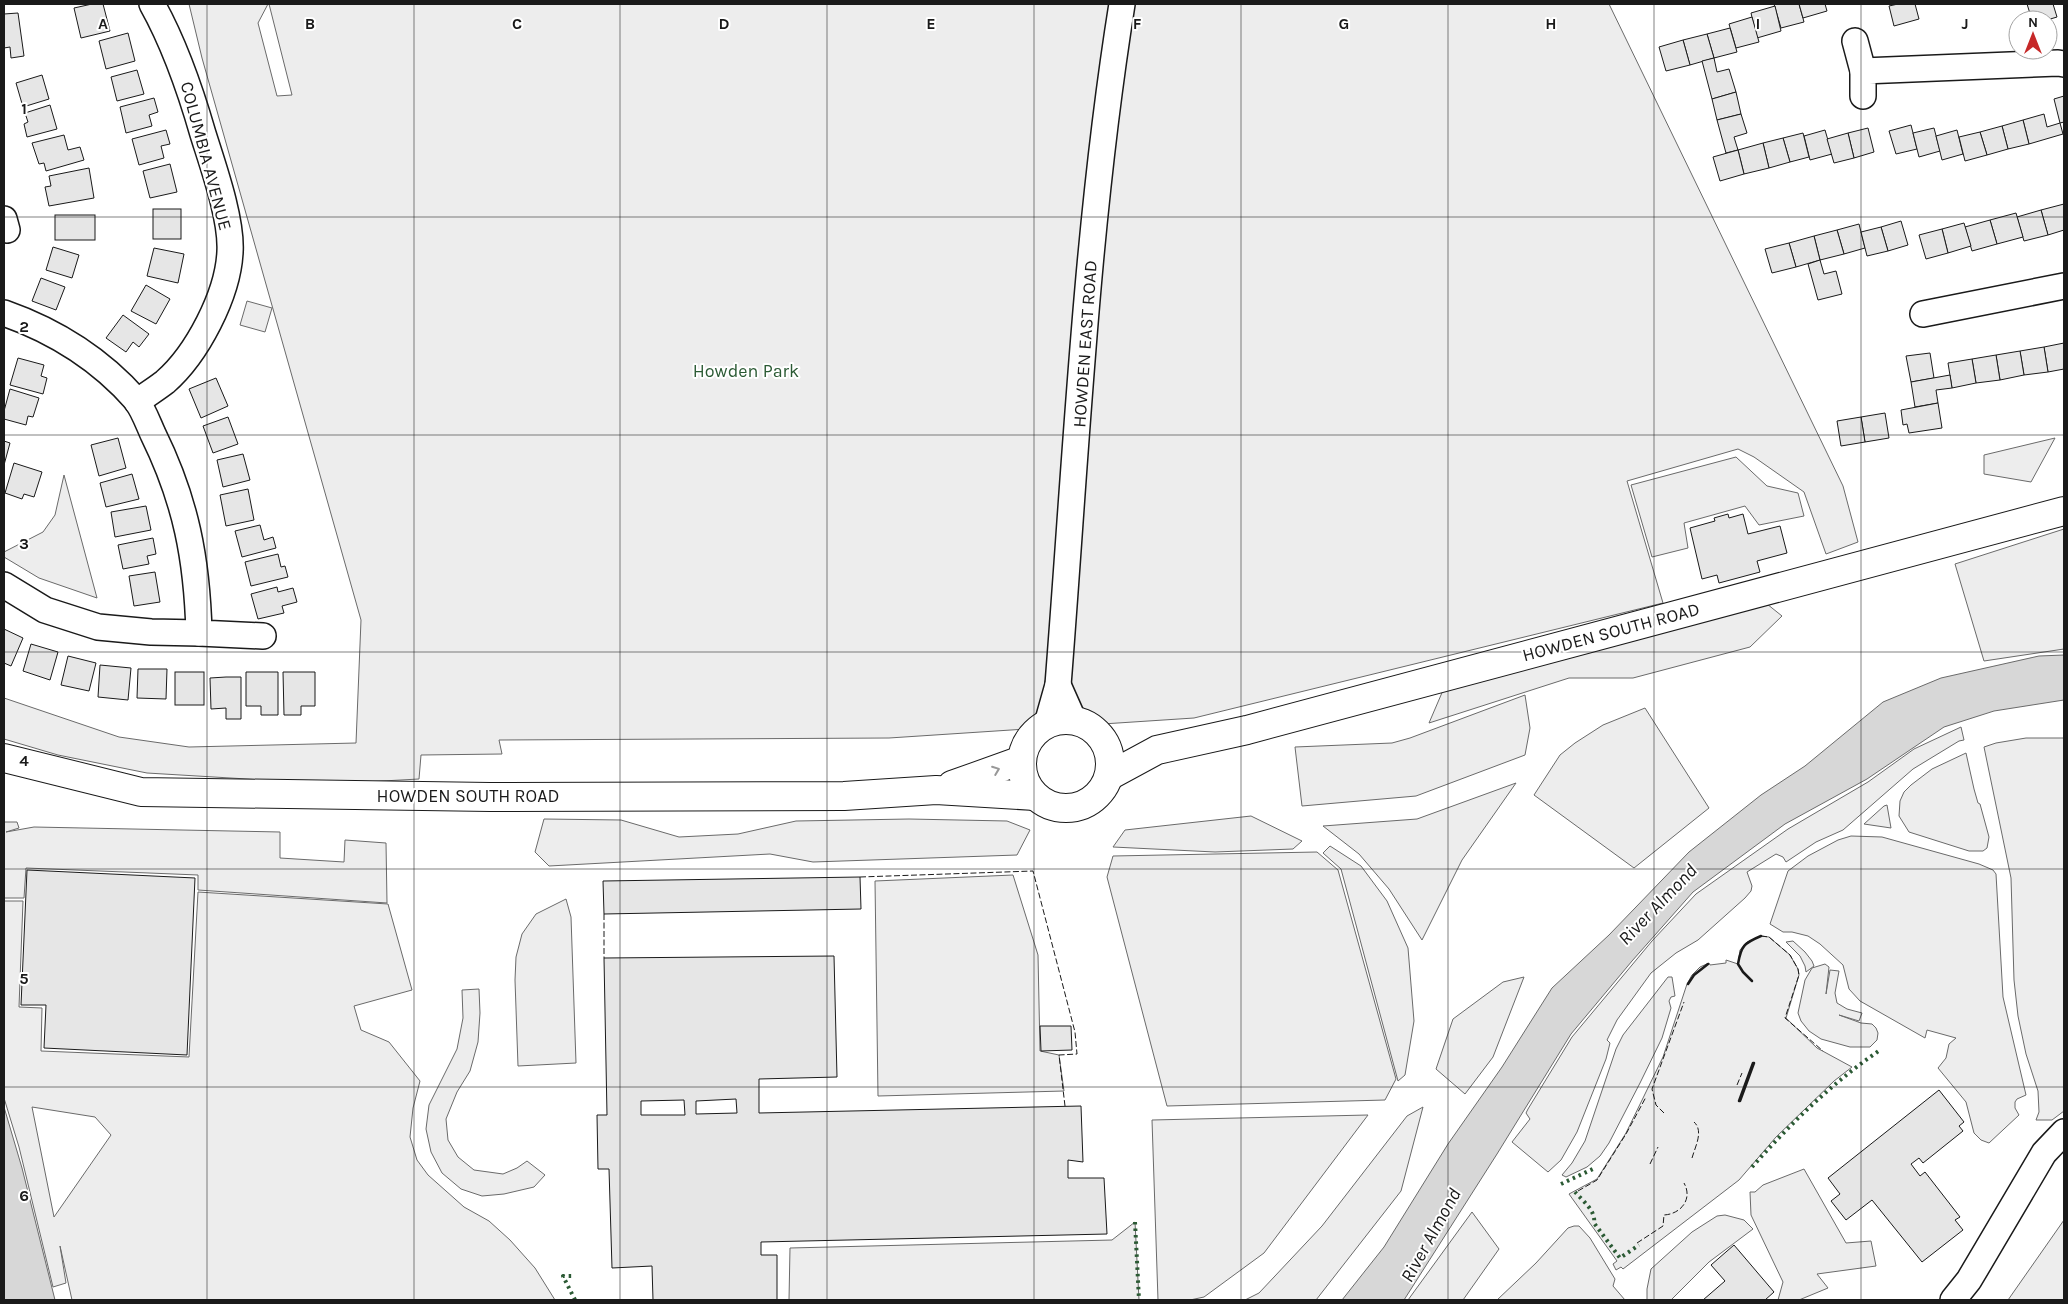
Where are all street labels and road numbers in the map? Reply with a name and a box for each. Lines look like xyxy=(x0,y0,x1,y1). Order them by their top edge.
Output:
street label: COLUMBIA AVENUE xyxy=(176,79,236,233)
street label: HOWDEN EAST ROAD xyxy=(1068,260,1102,428)
street label: HOWDEN SOUTH ROAD xyxy=(1520,598,1702,666)
street label: HOWDEN SOUTH ROAD xyxy=(377,785,559,807)

